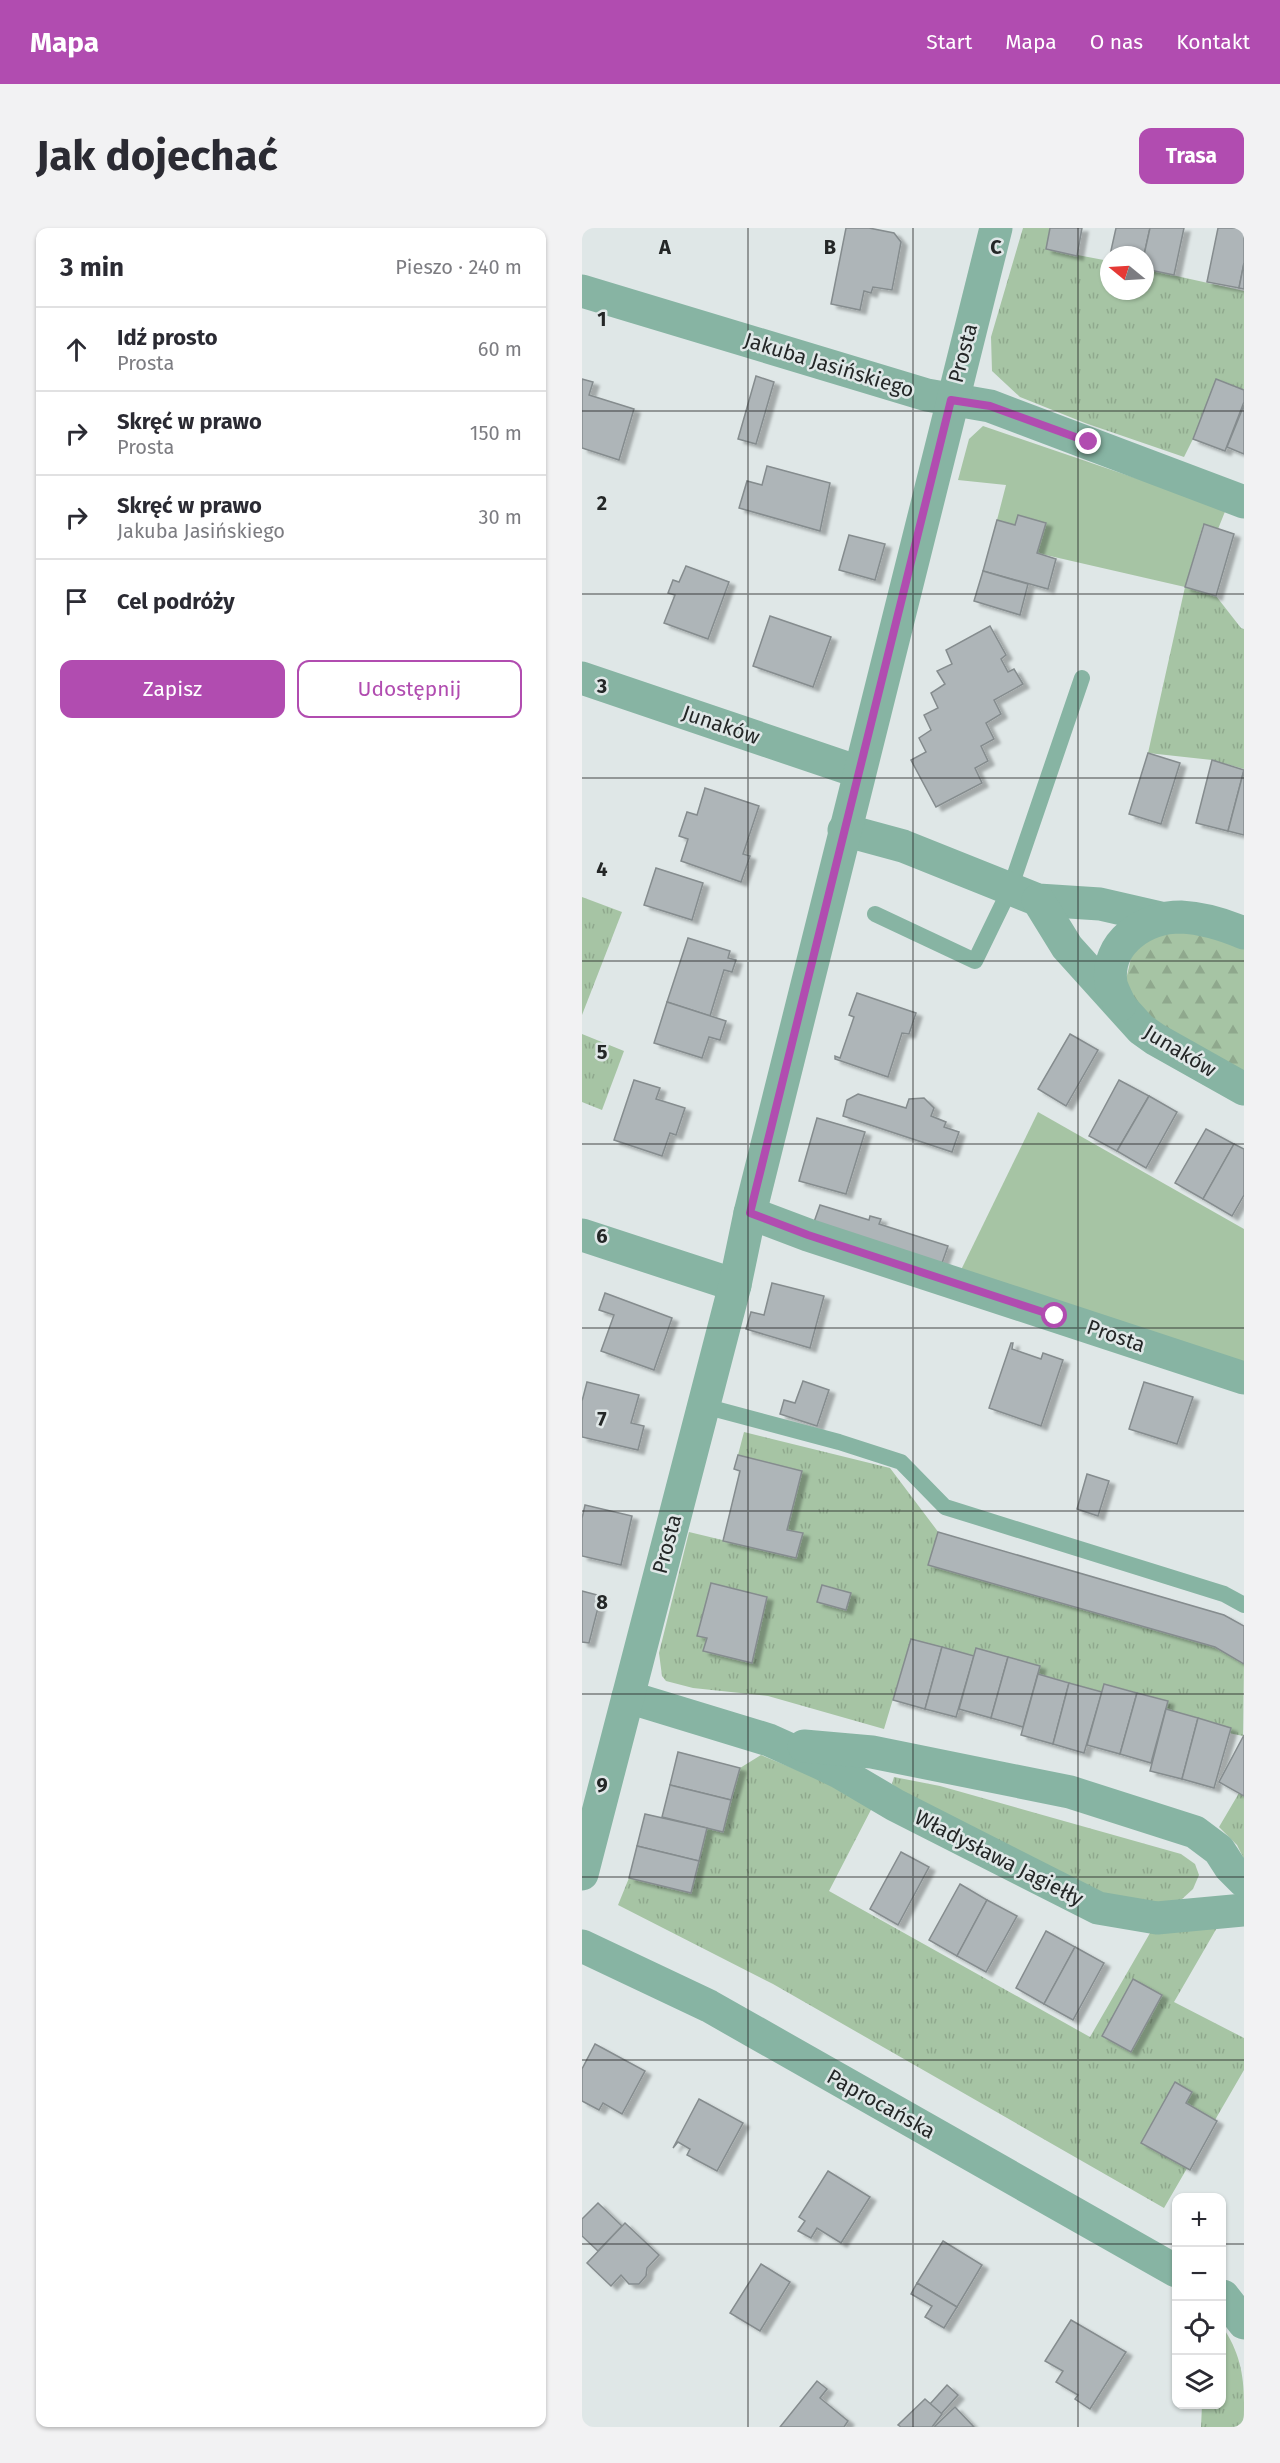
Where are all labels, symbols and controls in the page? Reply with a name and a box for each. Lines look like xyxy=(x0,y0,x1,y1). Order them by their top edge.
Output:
text: Mapa xyxy=(30,26,99,59)
text: Start xyxy=(926,29,972,55)
text: Mapa xyxy=(1005,29,1057,55)
text: O nas xyxy=(1090,29,1143,55)
text: Kontakt xyxy=(1176,29,1250,55)
button: Trasa xyxy=(1139,128,1244,184)
text: Jak dojechać xyxy=(36,131,278,181)
text: A xyxy=(658,235,672,259)
text: B xyxy=(824,235,836,259)
text: C xyxy=(990,235,1002,259)
north arrow xyxy=(1100,246,1154,300)
text: 3 min xyxy=(60,252,124,283)
text: Pieszo · 240 m xyxy=(395,255,522,279)
text: 1 xyxy=(597,307,607,331)
street label: Prosta xyxy=(943,321,983,385)
text: Idź prosto xyxy=(117,324,218,351)
street label: Jakuba Jasińskiego xyxy=(741,327,917,403)
icon: ahead xyxy=(60,333,93,366)
text: 60 m xyxy=(478,337,522,361)
text: Prosta xyxy=(117,351,174,375)
text: Skręć w prawo xyxy=(117,408,262,435)
icon: right xyxy=(60,417,93,450)
text: 150 m xyxy=(470,421,522,445)
route end xyxy=(1075,428,1101,454)
text: Prosta xyxy=(117,435,174,459)
text: 2 xyxy=(597,491,607,515)
text: Skręć w prawo xyxy=(117,492,262,519)
icon: right xyxy=(60,501,93,534)
text: 30 m xyxy=(478,505,522,529)
text: Jakuba Jasińskiego xyxy=(117,519,285,543)
icon: arrive xyxy=(60,585,93,618)
text: Cel podróży xyxy=(117,588,235,615)
button: Zapisz xyxy=(60,660,285,718)
button: Udostępnij xyxy=(297,660,522,718)
text: 3 xyxy=(596,674,607,698)
street label: Junaków xyxy=(679,700,763,750)
text: 4 xyxy=(596,857,608,881)
street label: Junaków xyxy=(1139,1019,1221,1083)
text: 5 xyxy=(597,1040,608,1064)
text: 6 xyxy=(596,1224,608,1248)
route start xyxy=(1041,1302,1067,1328)
street label: Prosta xyxy=(1083,1314,1149,1358)
text: 7 xyxy=(597,1407,607,1431)
street label: Prosta xyxy=(647,1512,687,1576)
text: 8 xyxy=(596,1590,608,1614)
text: 9 xyxy=(596,1773,608,1797)
street label: Władysława Jagiełły xyxy=(910,1804,1088,1912)
street label: Paprocańska xyxy=(822,2064,940,2144)
map controls xyxy=(1172,2193,1226,2409)
button: + xyxy=(1172,2193,1226,2247)
button: − xyxy=(1172,2247,1226,2301)
button: locate xyxy=(1172,2301,1226,2355)
button: layers xyxy=(1172,2355,1226,2409)

